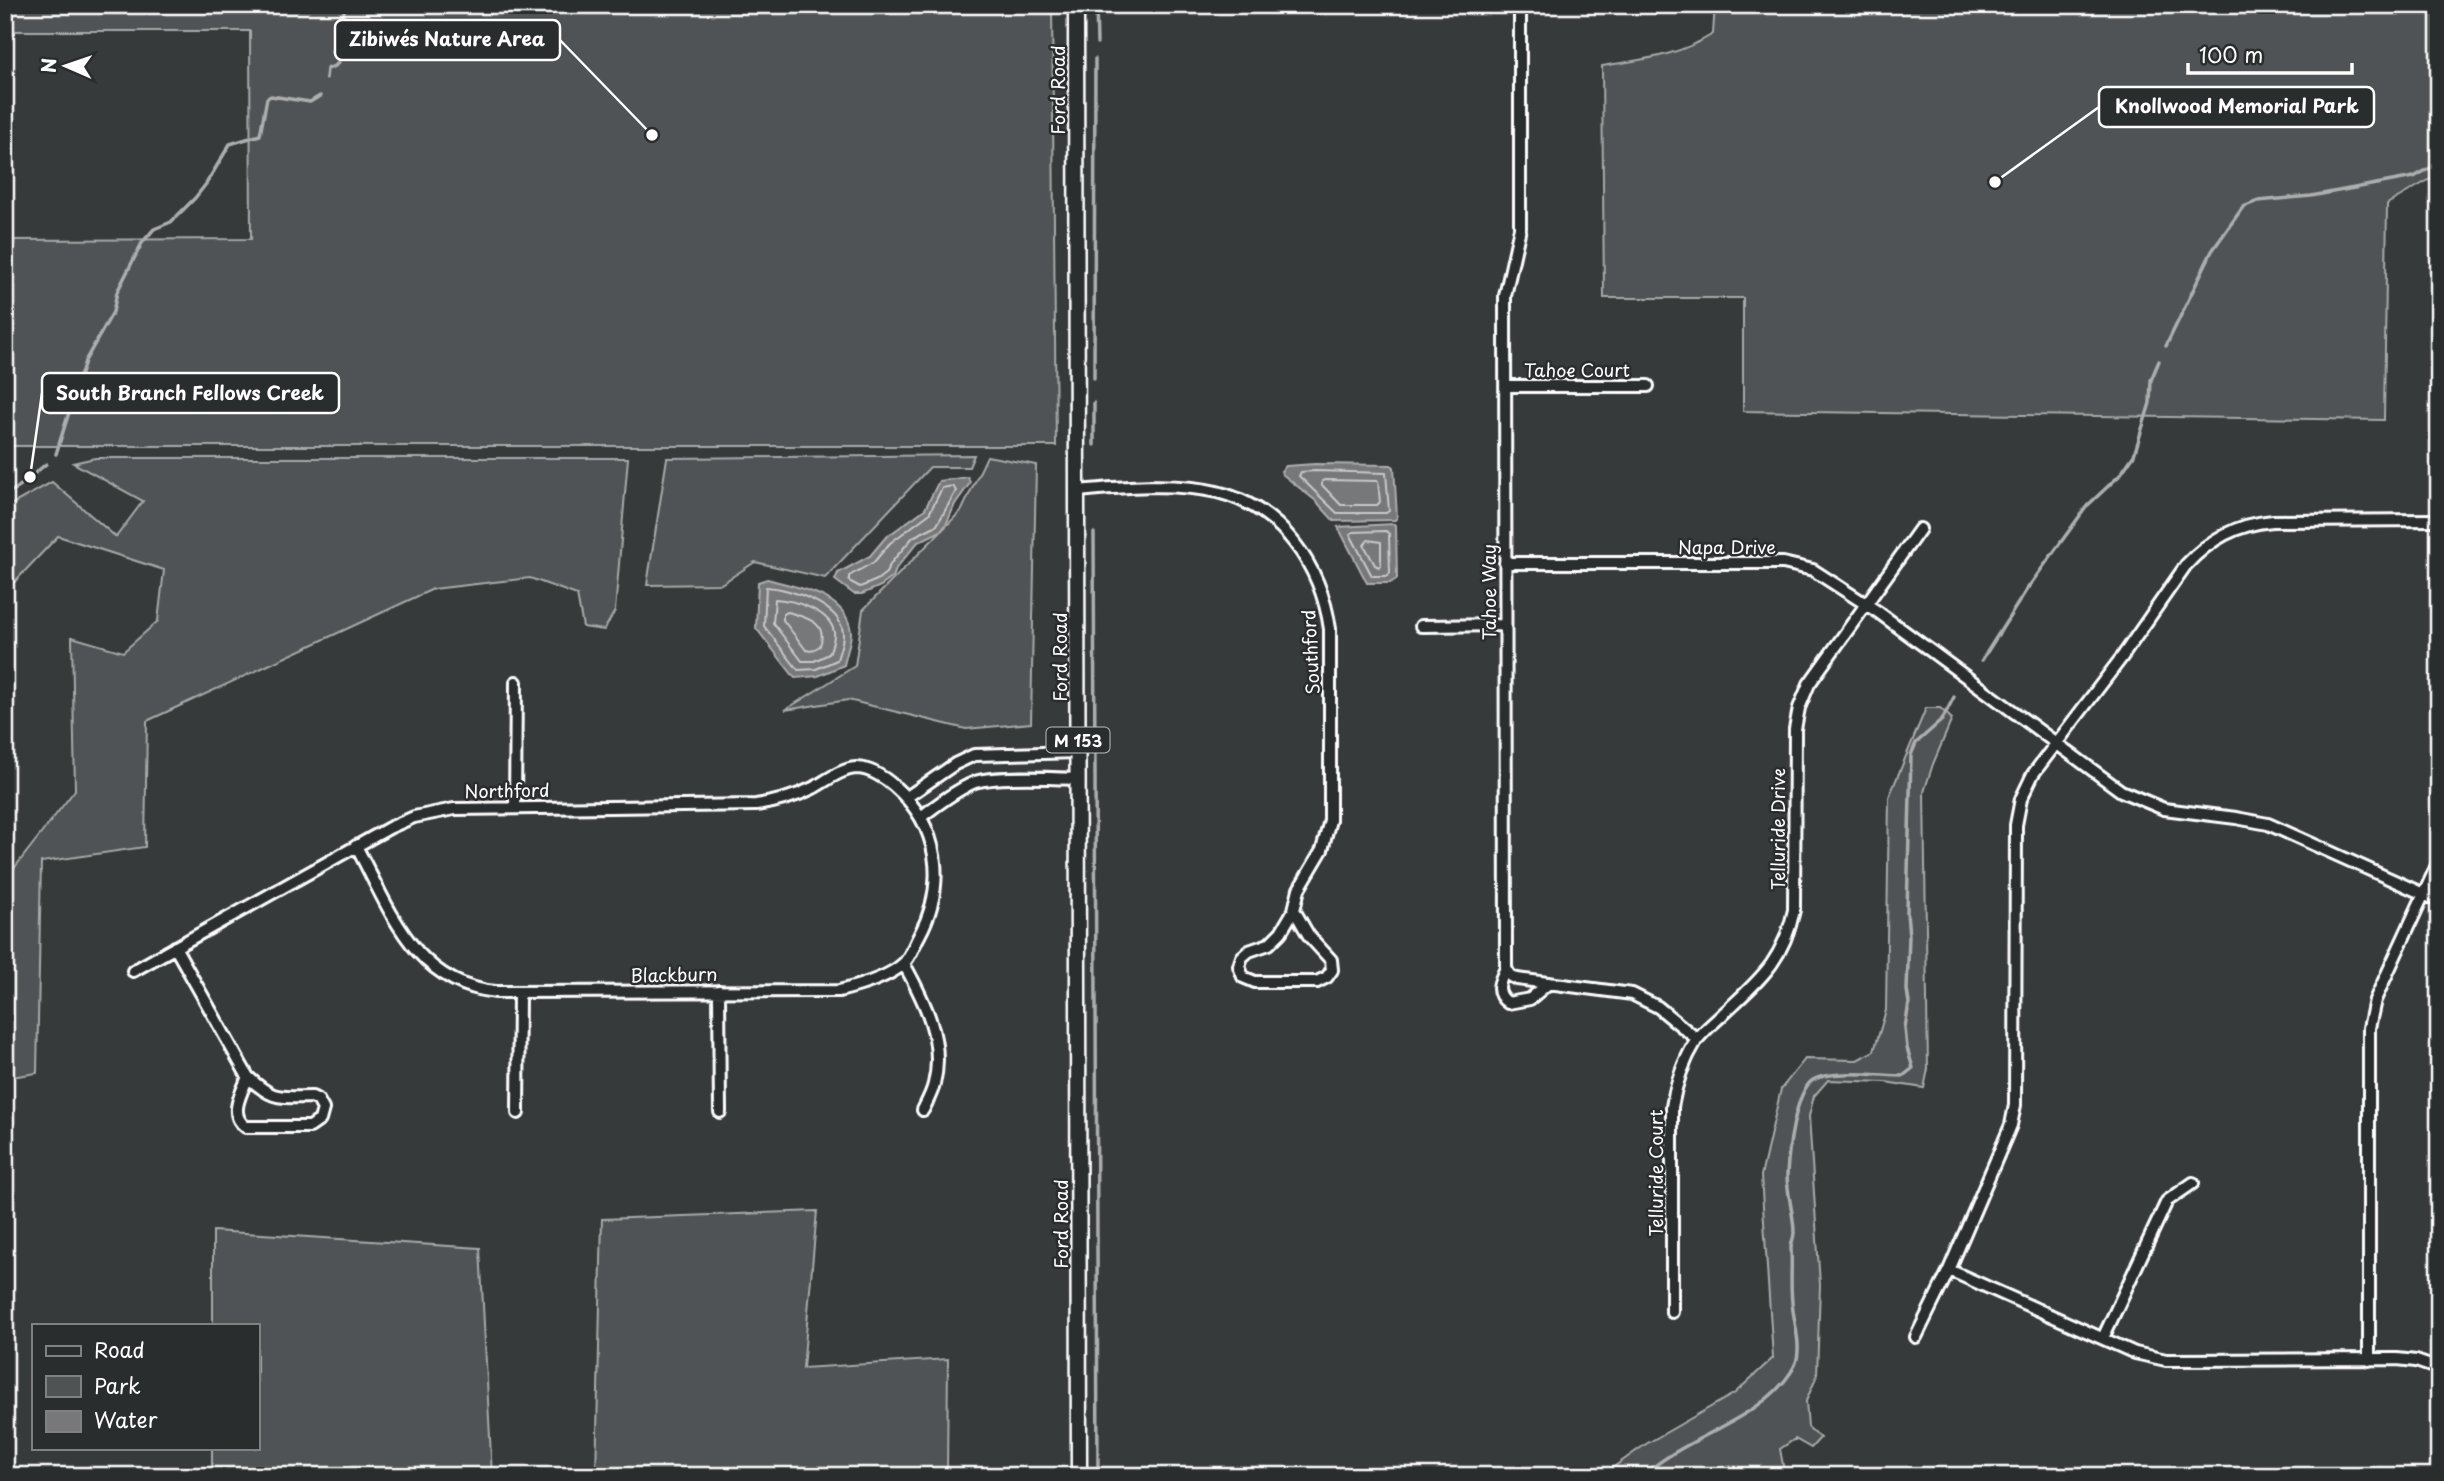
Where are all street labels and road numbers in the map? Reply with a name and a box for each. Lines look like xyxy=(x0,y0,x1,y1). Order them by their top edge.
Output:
street label: Ford Road xyxy=(1044,45,1071,135)
street label: Tahoe Court xyxy=(1524,356,1630,383)
street label: Napa Drive xyxy=(1678,533,1776,560)
street label: Tahoe Way xyxy=(1475,544,1502,640)
street label: Southford xyxy=(1294,609,1326,695)
street label: Ford Road xyxy=(1046,612,1073,702)
road number: M 153 xyxy=(1046,727,1110,752)
street label: Telluride Drive xyxy=(1764,768,1791,890)
street label: Northford xyxy=(464,776,550,804)
street label: Blackburn xyxy=(630,960,718,988)
street label: Telluride Court xyxy=(1642,1109,1669,1237)
street label: Ford Road xyxy=(1047,1179,1074,1269)

